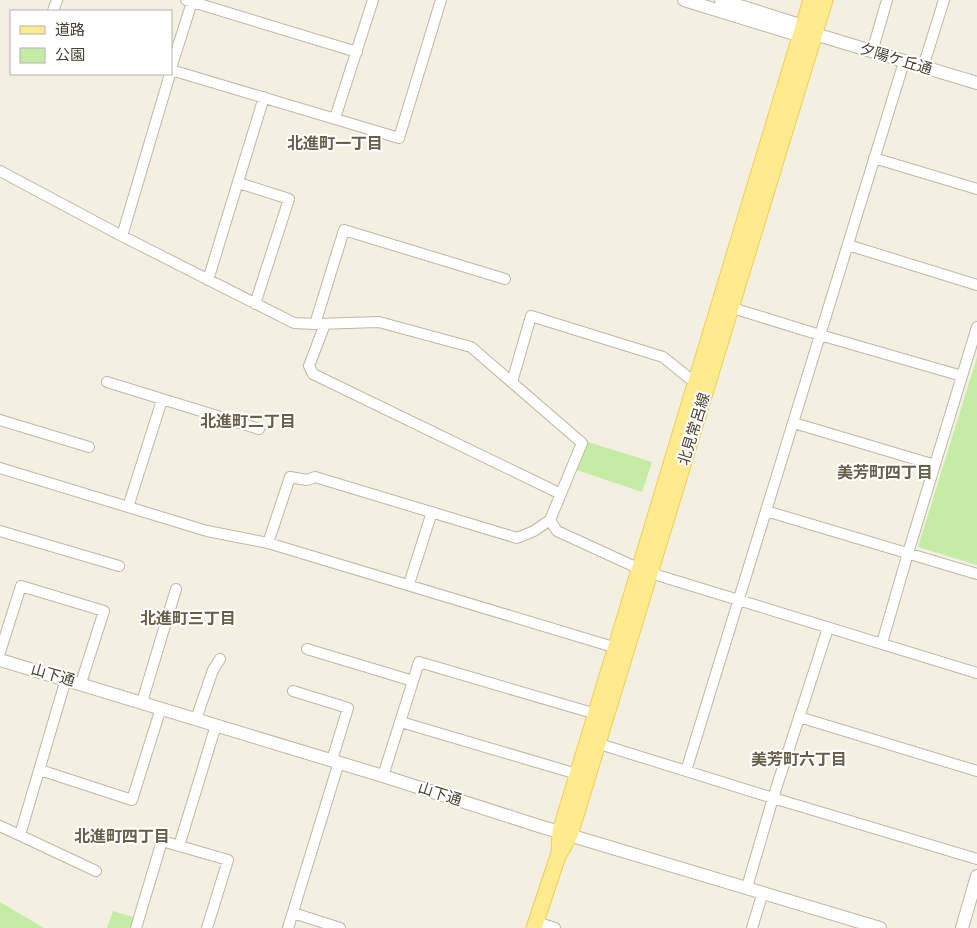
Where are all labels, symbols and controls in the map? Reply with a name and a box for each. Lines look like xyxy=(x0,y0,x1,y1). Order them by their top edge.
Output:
legend xyxy=(10,10,172,75)
text: 道路 xyxy=(55,20,85,38)
street label: 夕陽ケ丘通 xyxy=(858,38,935,78)
text: 公園 xyxy=(55,45,85,63)
district label: 北進町一丁目 xyxy=(287,133,383,152)
street label: 北見常呂線 xyxy=(673,390,713,467)
district label: 北進町二丁目 xyxy=(200,411,296,430)
district label: 美芳町四丁目 xyxy=(837,462,933,481)
district label: 北進町三丁目 xyxy=(140,608,236,627)
street label: 山下通 xyxy=(29,659,77,689)
district label: 美芳町六丁目 xyxy=(751,749,847,768)
street label: 山下通 xyxy=(416,778,464,809)
district label: 北進町四丁目 xyxy=(74,826,170,845)

